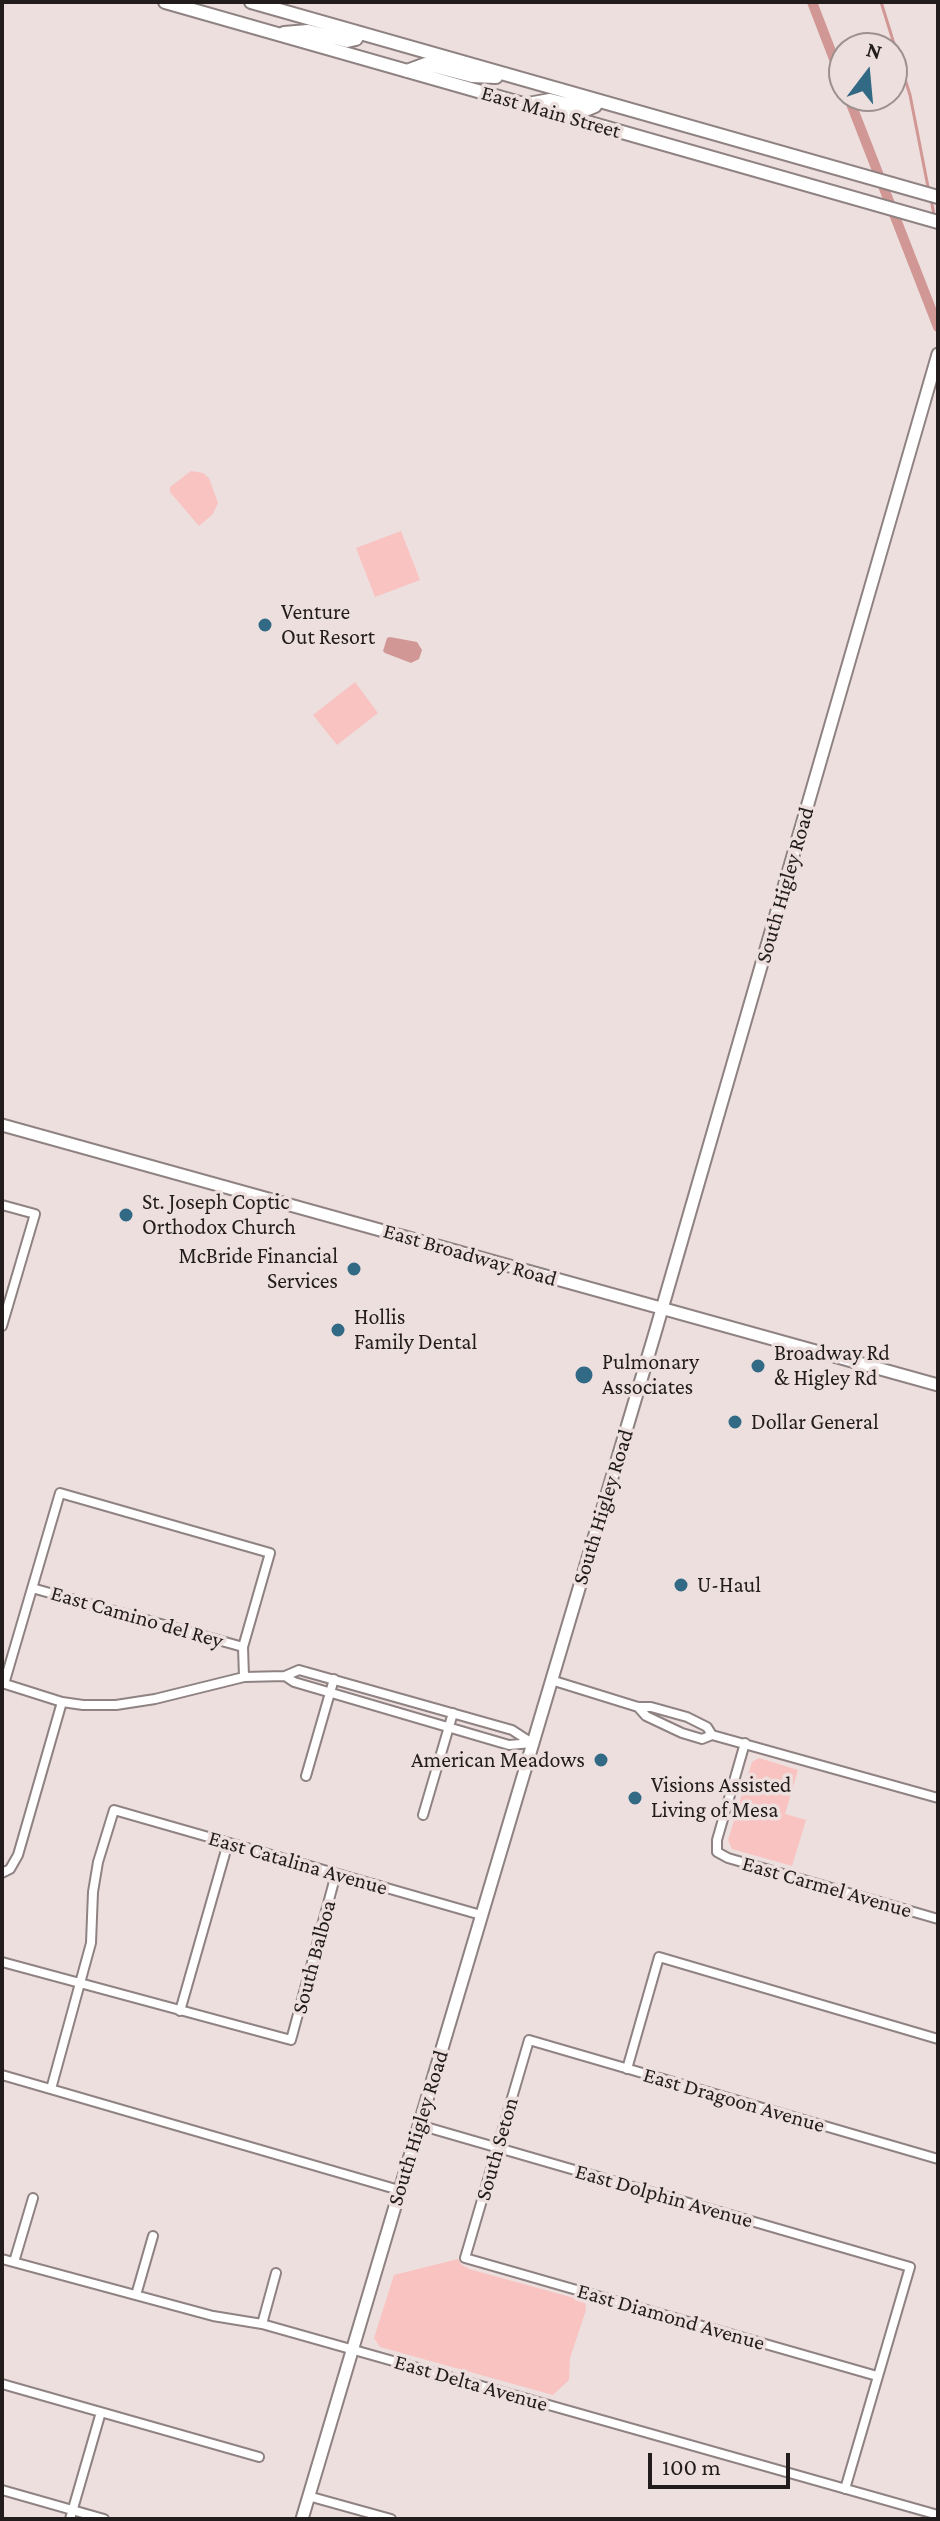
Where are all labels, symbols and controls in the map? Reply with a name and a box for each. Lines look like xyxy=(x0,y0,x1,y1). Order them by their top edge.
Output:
north arrow xyxy=(828,32,908,112)
text: N xyxy=(864,36,885,64)
street label: East Main Street xyxy=(478,79,624,145)
place label: Venture Out Resort xyxy=(281,599,375,650)
marker: Venture Out Resort xyxy=(256,616,274,634)
street label: South Higley Road xyxy=(750,804,820,966)
place label: St. Joseph Coptic Orthodox Church xyxy=(142,1189,296,1240)
marker: St. Joseph Coptic Orthodox Church xyxy=(117,1206,135,1224)
street label: East Broadway Road xyxy=(380,1218,560,1292)
place label: McBride Financial Services xyxy=(178,1243,338,1294)
marker: McBride Financial Services xyxy=(345,1260,363,1278)
place label: Hollis Family Dental xyxy=(354,1304,477,1356)
marker: Hollis Family Dental xyxy=(329,1321,347,1339)
place label: Broadway Rd & Higley Rd xyxy=(774,1340,890,1392)
place label: Pulmonary Associates xyxy=(602,1349,699,1400)
marker: Broadway Rd & Higley Rd xyxy=(749,1357,767,1375)
marker: Pulmonary Associates xyxy=(573,1364,595,1386)
place label: Dollar General xyxy=(751,1409,879,1435)
marker: Dollar General xyxy=(726,1413,744,1431)
street label: South Higley Road xyxy=(567,1426,639,1588)
place label: U-Haul xyxy=(697,1572,761,1598)
marker: U-Haul xyxy=(672,1576,690,1594)
street label: East Camino del Rey xyxy=(48,1580,226,1654)
place label: American Meadows xyxy=(411,1747,585,1773)
marker: American Meadows xyxy=(592,1751,610,1769)
place label: Visions Assisted Living of Mesa xyxy=(651,1772,791,1824)
marker: Visions Assisted Living of Mesa xyxy=(626,1789,644,1807)
street label: East Catalina Avenue xyxy=(205,1825,391,1901)
street label: East Carmel Avenue xyxy=(739,1850,915,1924)
street label: South Balboa xyxy=(286,1897,342,2017)
street label: South Higley Road xyxy=(382,2047,454,2209)
street label: East Dragoon Avenue xyxy=(640,2061,828,2139)
street label: South Seton xyxy=(470,2094,524,2204)
street label: East Dolphin Avenue xyxy=(572,2158,756,2234)
street label: East Diamond Avenue xyxy=(574,2278,768,2356)
street label: East Delta Avenue xyxy=(391,2348,551,2418)
scale bar xyxy=(652,2437,794,2487)
text: 100 m xyxy=(662,2453,721,2480)

